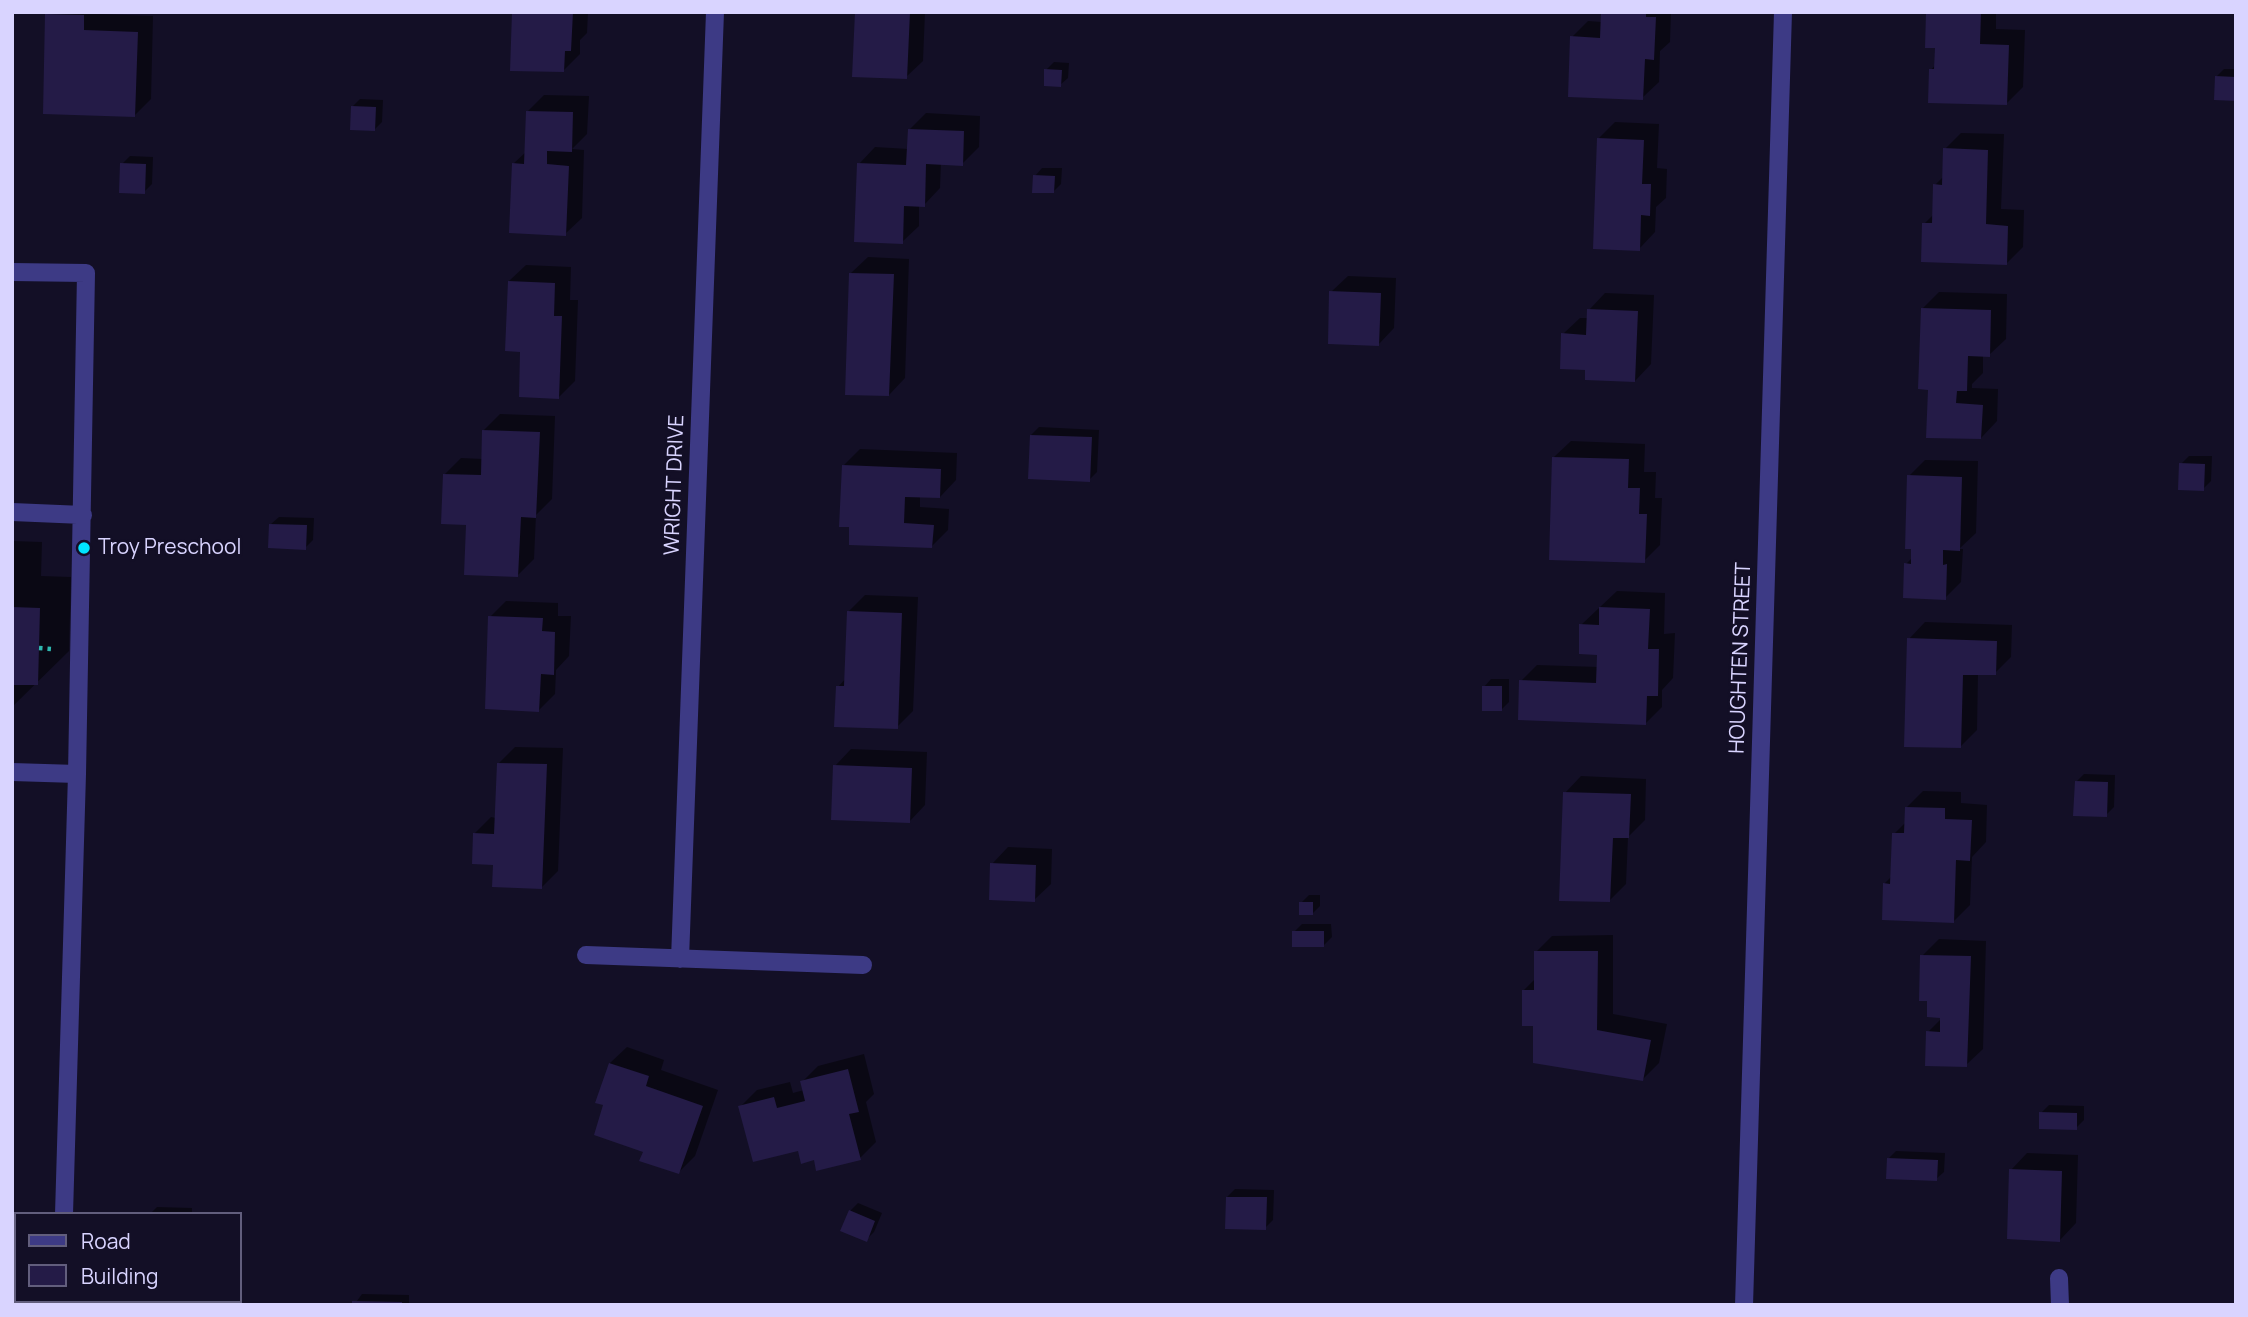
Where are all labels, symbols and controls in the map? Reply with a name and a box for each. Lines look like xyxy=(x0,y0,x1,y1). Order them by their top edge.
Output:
street label: WRIGHT DRIVE xyxy=(660,414,690,556)
place label: Troy Preschool xyxy=(98,535,241,561)
marker: Troy Preschool xyxy=(76,540,92,556)
street label: HOUGHTEN STREET xyxy=(1725,562,1757,754)
legend xyxy=(14,1212,242,1303)
text: Road xyxy=(81,1227,131,1255)
text: Building xyxy=(81,1262,158,1290)

